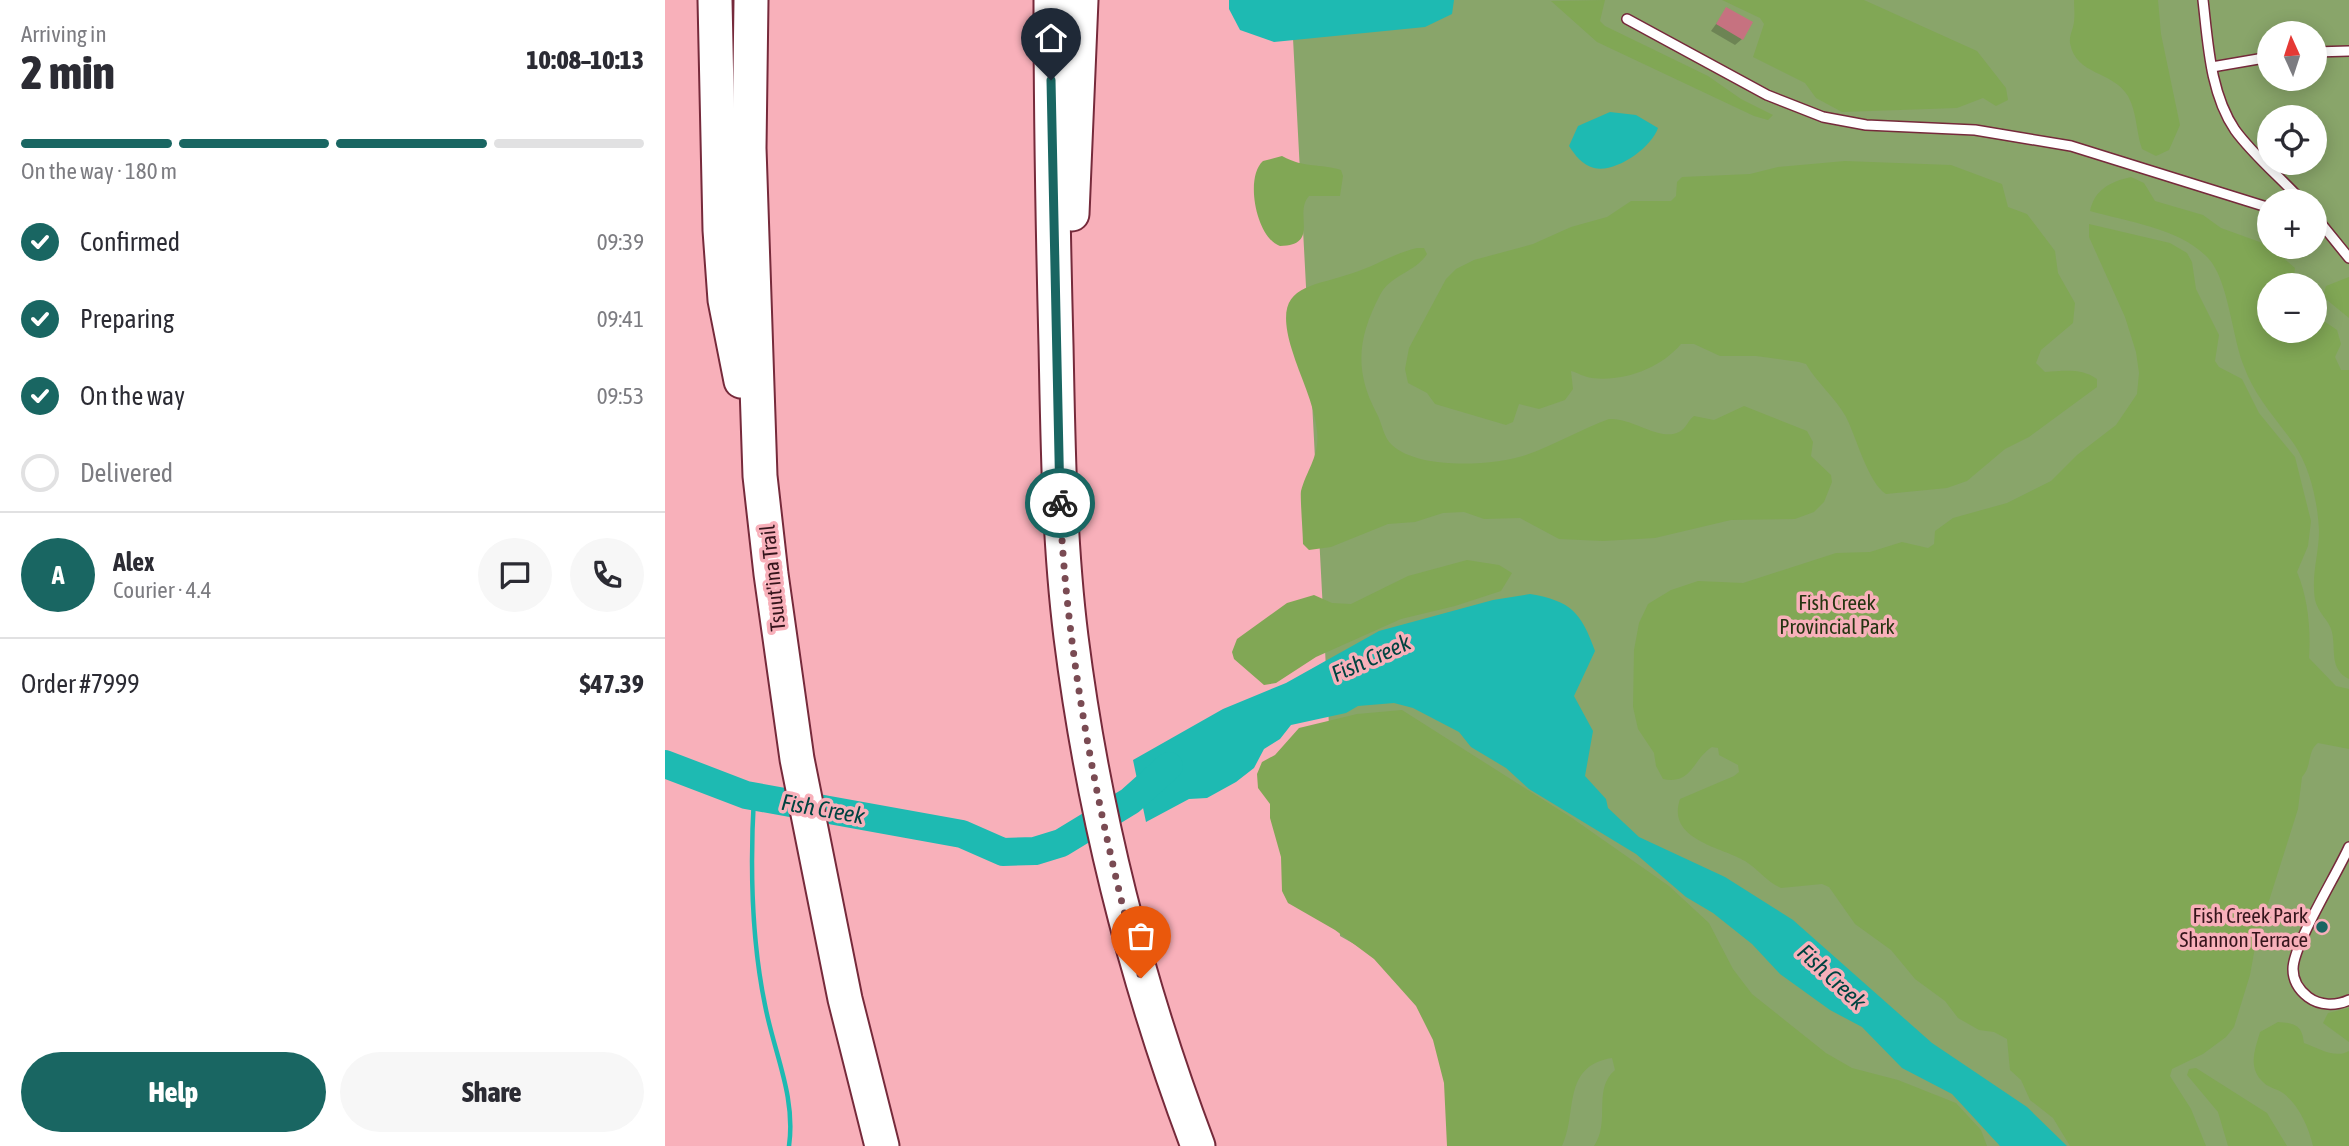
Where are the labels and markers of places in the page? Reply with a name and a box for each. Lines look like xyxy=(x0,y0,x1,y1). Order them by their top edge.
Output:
pin xyxy=(1021,8,1081,80)
place label: Fish Creek Park Shannon Terrace xyxy=(2179,903,2308,951)
pin xyxy=(1111,906,1171,978)
marker: Fish Creek Park Shannon Terrace xyxy=(2314,919,2330,935)

